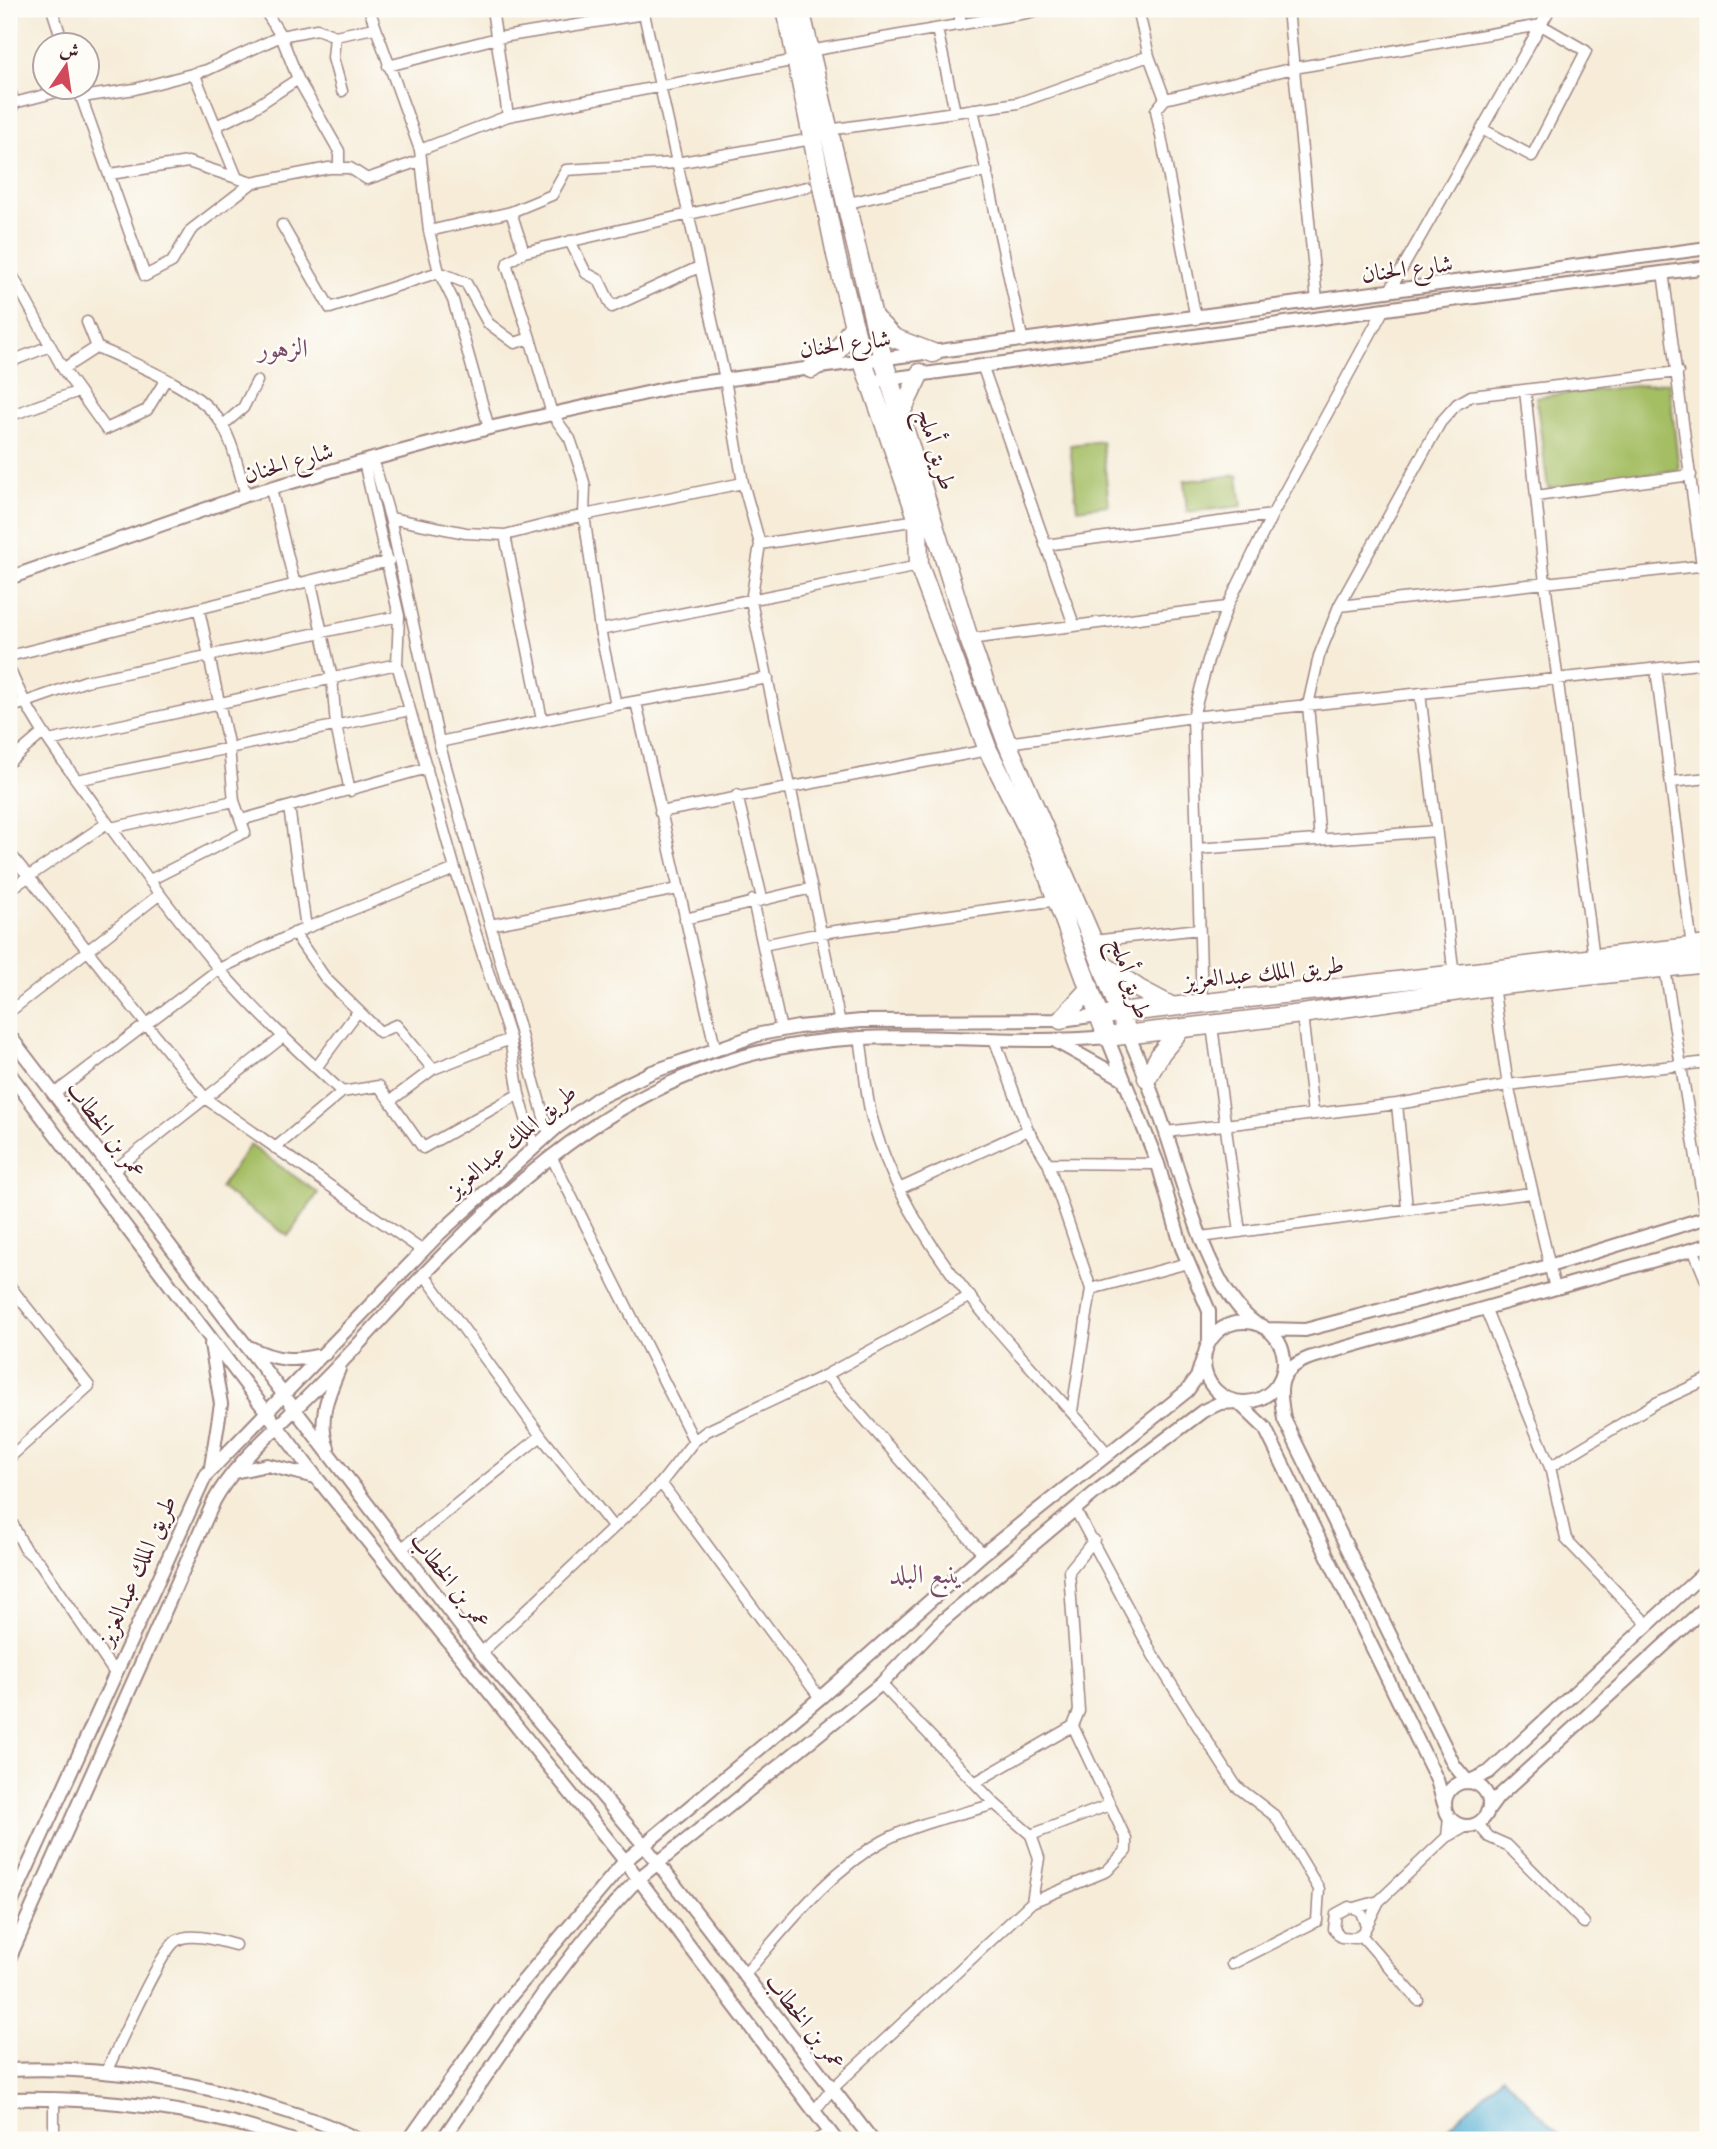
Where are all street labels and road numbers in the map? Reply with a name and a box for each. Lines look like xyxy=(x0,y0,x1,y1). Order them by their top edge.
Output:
street label: شارع الحنان xyxy=(1359,245,1455,294)
street label: شارع الحنان xyxy=(797,320,893,369)
street label: طريق أملج xyxy=(904,404,966,496)
street label: شارع الحنان xyxy=(239,432,338,494)
street label: طريق أملج xyxy=(1097,932,1161,1025)
street label: طريق الملك عبدالعزيز xyxy=(1179,946,1346,998)
street label: عمر بن الخطاب xyxy=(58,1073,156,1185)
street label: طريق الملك عبدالعزيز xyxy=(436,1075,584,1207)
street label: طريق الملك عبدالعزيز xyxy=(86,1489,185,1653)
street label: عمر بن الخطاب xyxy=(402,1524,500,1636)
street label: عمر بن الخطاب xyxy=(757,1965,855,2077)

